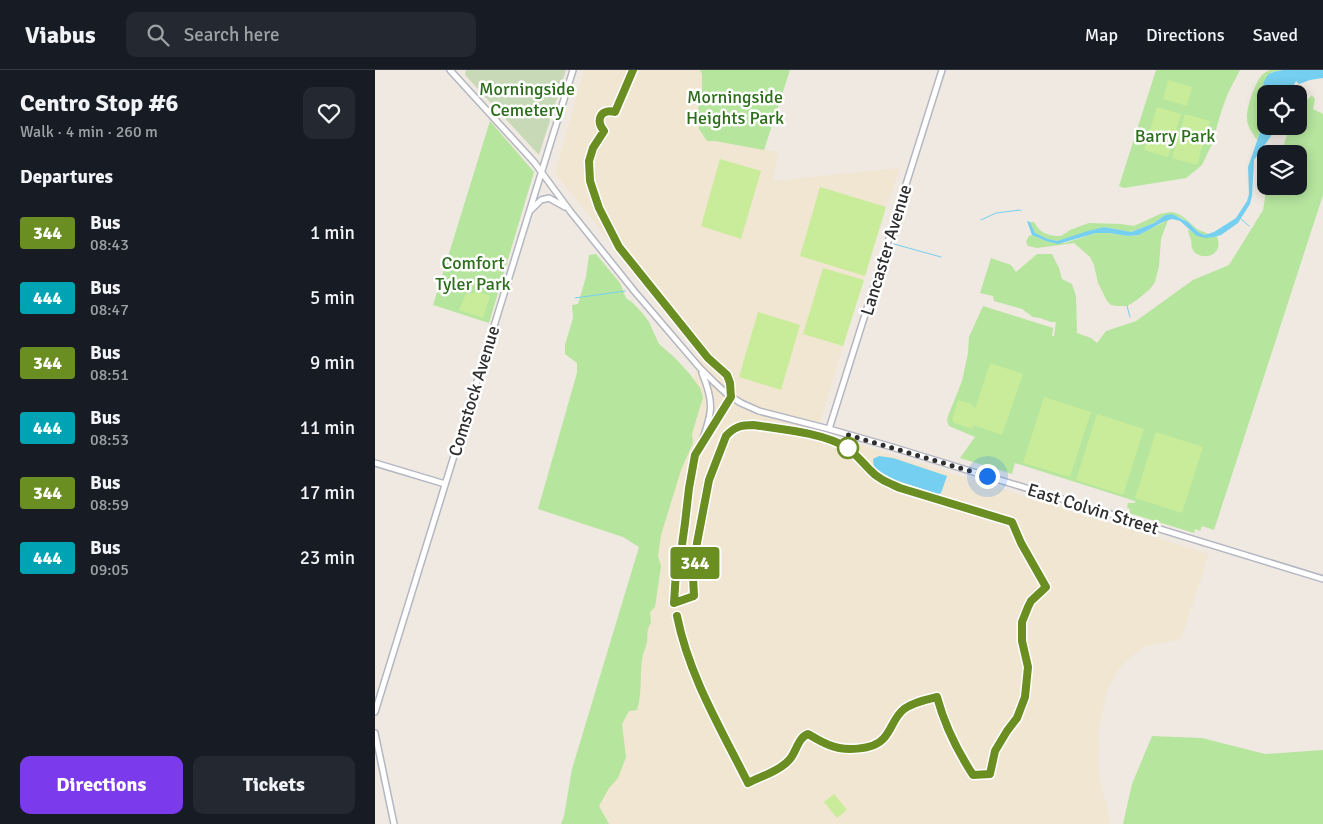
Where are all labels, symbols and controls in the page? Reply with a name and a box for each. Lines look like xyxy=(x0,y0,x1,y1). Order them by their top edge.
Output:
search box xyxy=(126,12,476,57)
text: Viabus xyxy=(25,20,96,50)
icon: search xyxy=(144,21,172,49)
text: Search here xyxy=(184,23,279,47)
text: Map xyxy=(1085,24,1118,46)
text: Directions xyxy=(1146,24,1225,46)
text: Saved xyxy=(1253,24,1298,46)
park label: Morningside Cemetery xyxy=(479,78,575,121)
map controls xyxy=(1257,85,1307,195)
button: locate xyxy=(1257,85,1307,135)
park label: Morningside Heights Park xyxy=(686,86,784,129)
button: heart xyxy=(303,87,355,139)
text: Centro Stop #6 xyxy=(20,88,179,118)
text: Walk · 4 min · 260 m xyxy=(20,122,158,142)
park label: Barry Park xyxy=(1135,125,1215,147)
button: layers xyxy=(1257,145,1307,195)
text: Departures xyxy=(20,165,113,189)
street label: Lancaster Avenue xyxy=(856,182,916,318)
text: Bus xyxy=(90,211,121,235)
text: 1 min xyxy=(310,221,355,245)
text: 344 xyxy=(33,222,62,244)
text: 08:43 xyxy=(90,235,129,255)
park label: Comfort Tyler Park xyxy=(435,252,511,295)
text: Bus xyxy=(90,276,121,300)
text: 5 min xyxy=(310,286,355,310)
text: 444 xyxy=(33,287,62,309)
text: 08:47 xyxy=(90,300,129,320)
street label: Comstock Avenue xyxy=(444,323,504,459)
text: Bus xyxy=(90,341,121,365)
text: 9 min xyxy=(310,351,355,375)
text: 344 xyxy=(33,352,62,374)
text: 08:51 xyxy=(90,365,129,385)
text: Bus xyxy=(90,406,121,430)
text: 11 min xyxy=(300,416,355,440)
text: 444 xyxy=(33,417,62,439)
text: 08:53 xyxy=(90,430,129,450)
unlabelled marker xyxy=(837,437,859,459)
your location xyxy=(975,464,1000,489)
text: Bus xyxy=(90,471,121,495)
street label: East Colvin Street xyxy=(1025,479,1161,539)
text: 17 min xyxy=(300,481,355,505)
text: 344 xyxy=(33,482,62,504)
text: 08:59 xyxy=(90,495,129,515)
text: Bus xyxy=(90,536,121,560)
text: 23 min xyxy=(300,546,355,570)
text: 444 xyxy=(33,547,62,569)
line badge: 344 xyxy=(666,547,724,579)
text: 344 xyxy=(680,552,710,574)
text: 09:05 xyxy=(90,560,129,580)
button: Directions xyxy=(20,756,183,814)
button: Tickets xyxy=(193,756,355,814)

